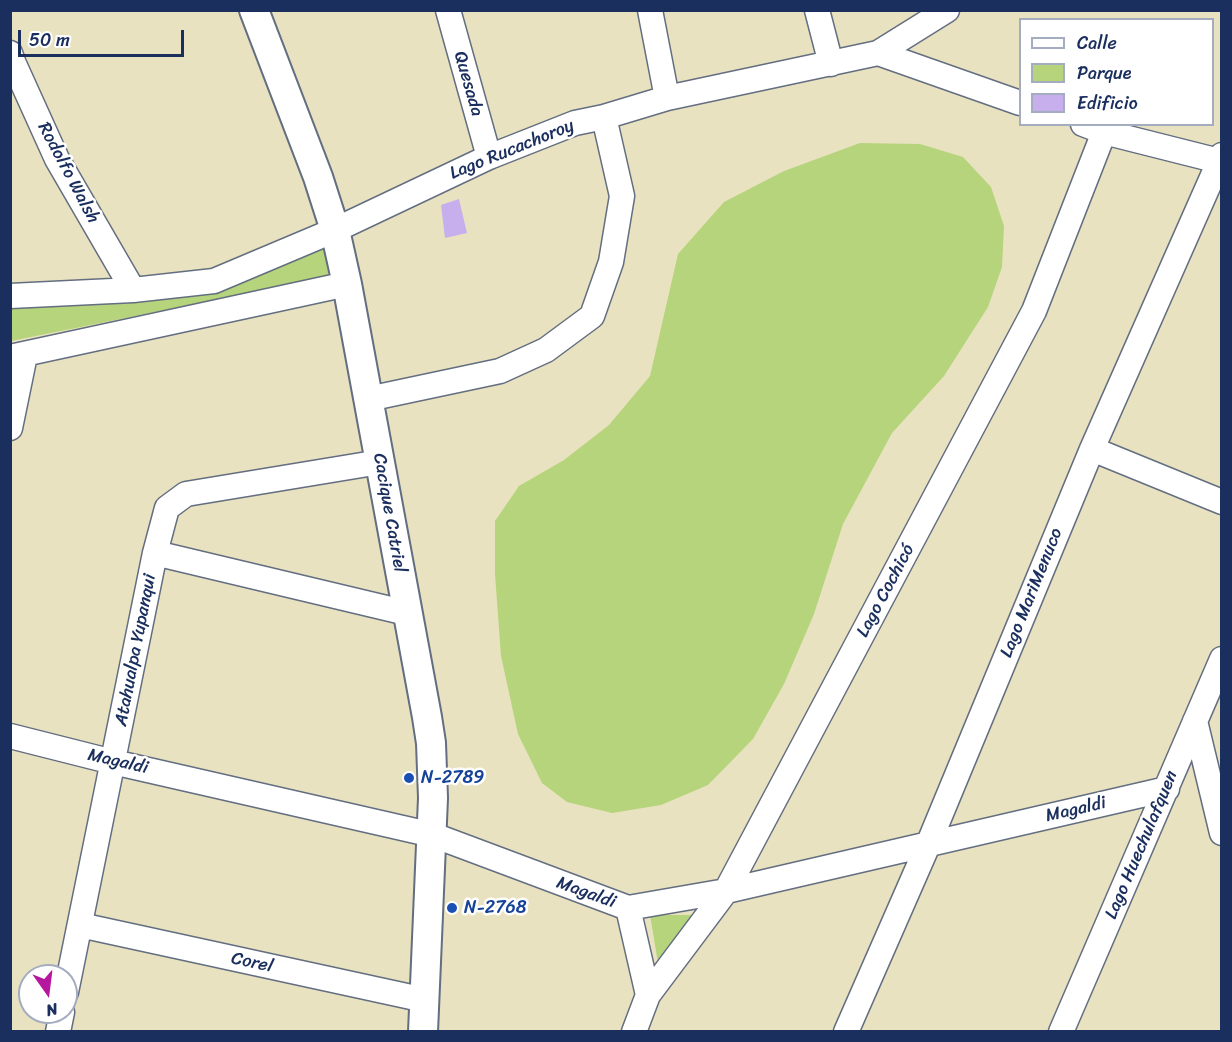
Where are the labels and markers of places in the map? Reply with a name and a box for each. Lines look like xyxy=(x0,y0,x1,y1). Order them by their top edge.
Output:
place label: N-2789 xyxy=(421,767,484,789)
marker: N-2789 xyxy=(402,771,416,785)
place label: N-2768 xyxy=(464,897,527,919)
marker: N-2768 xyxy=(445,901,459,915)

